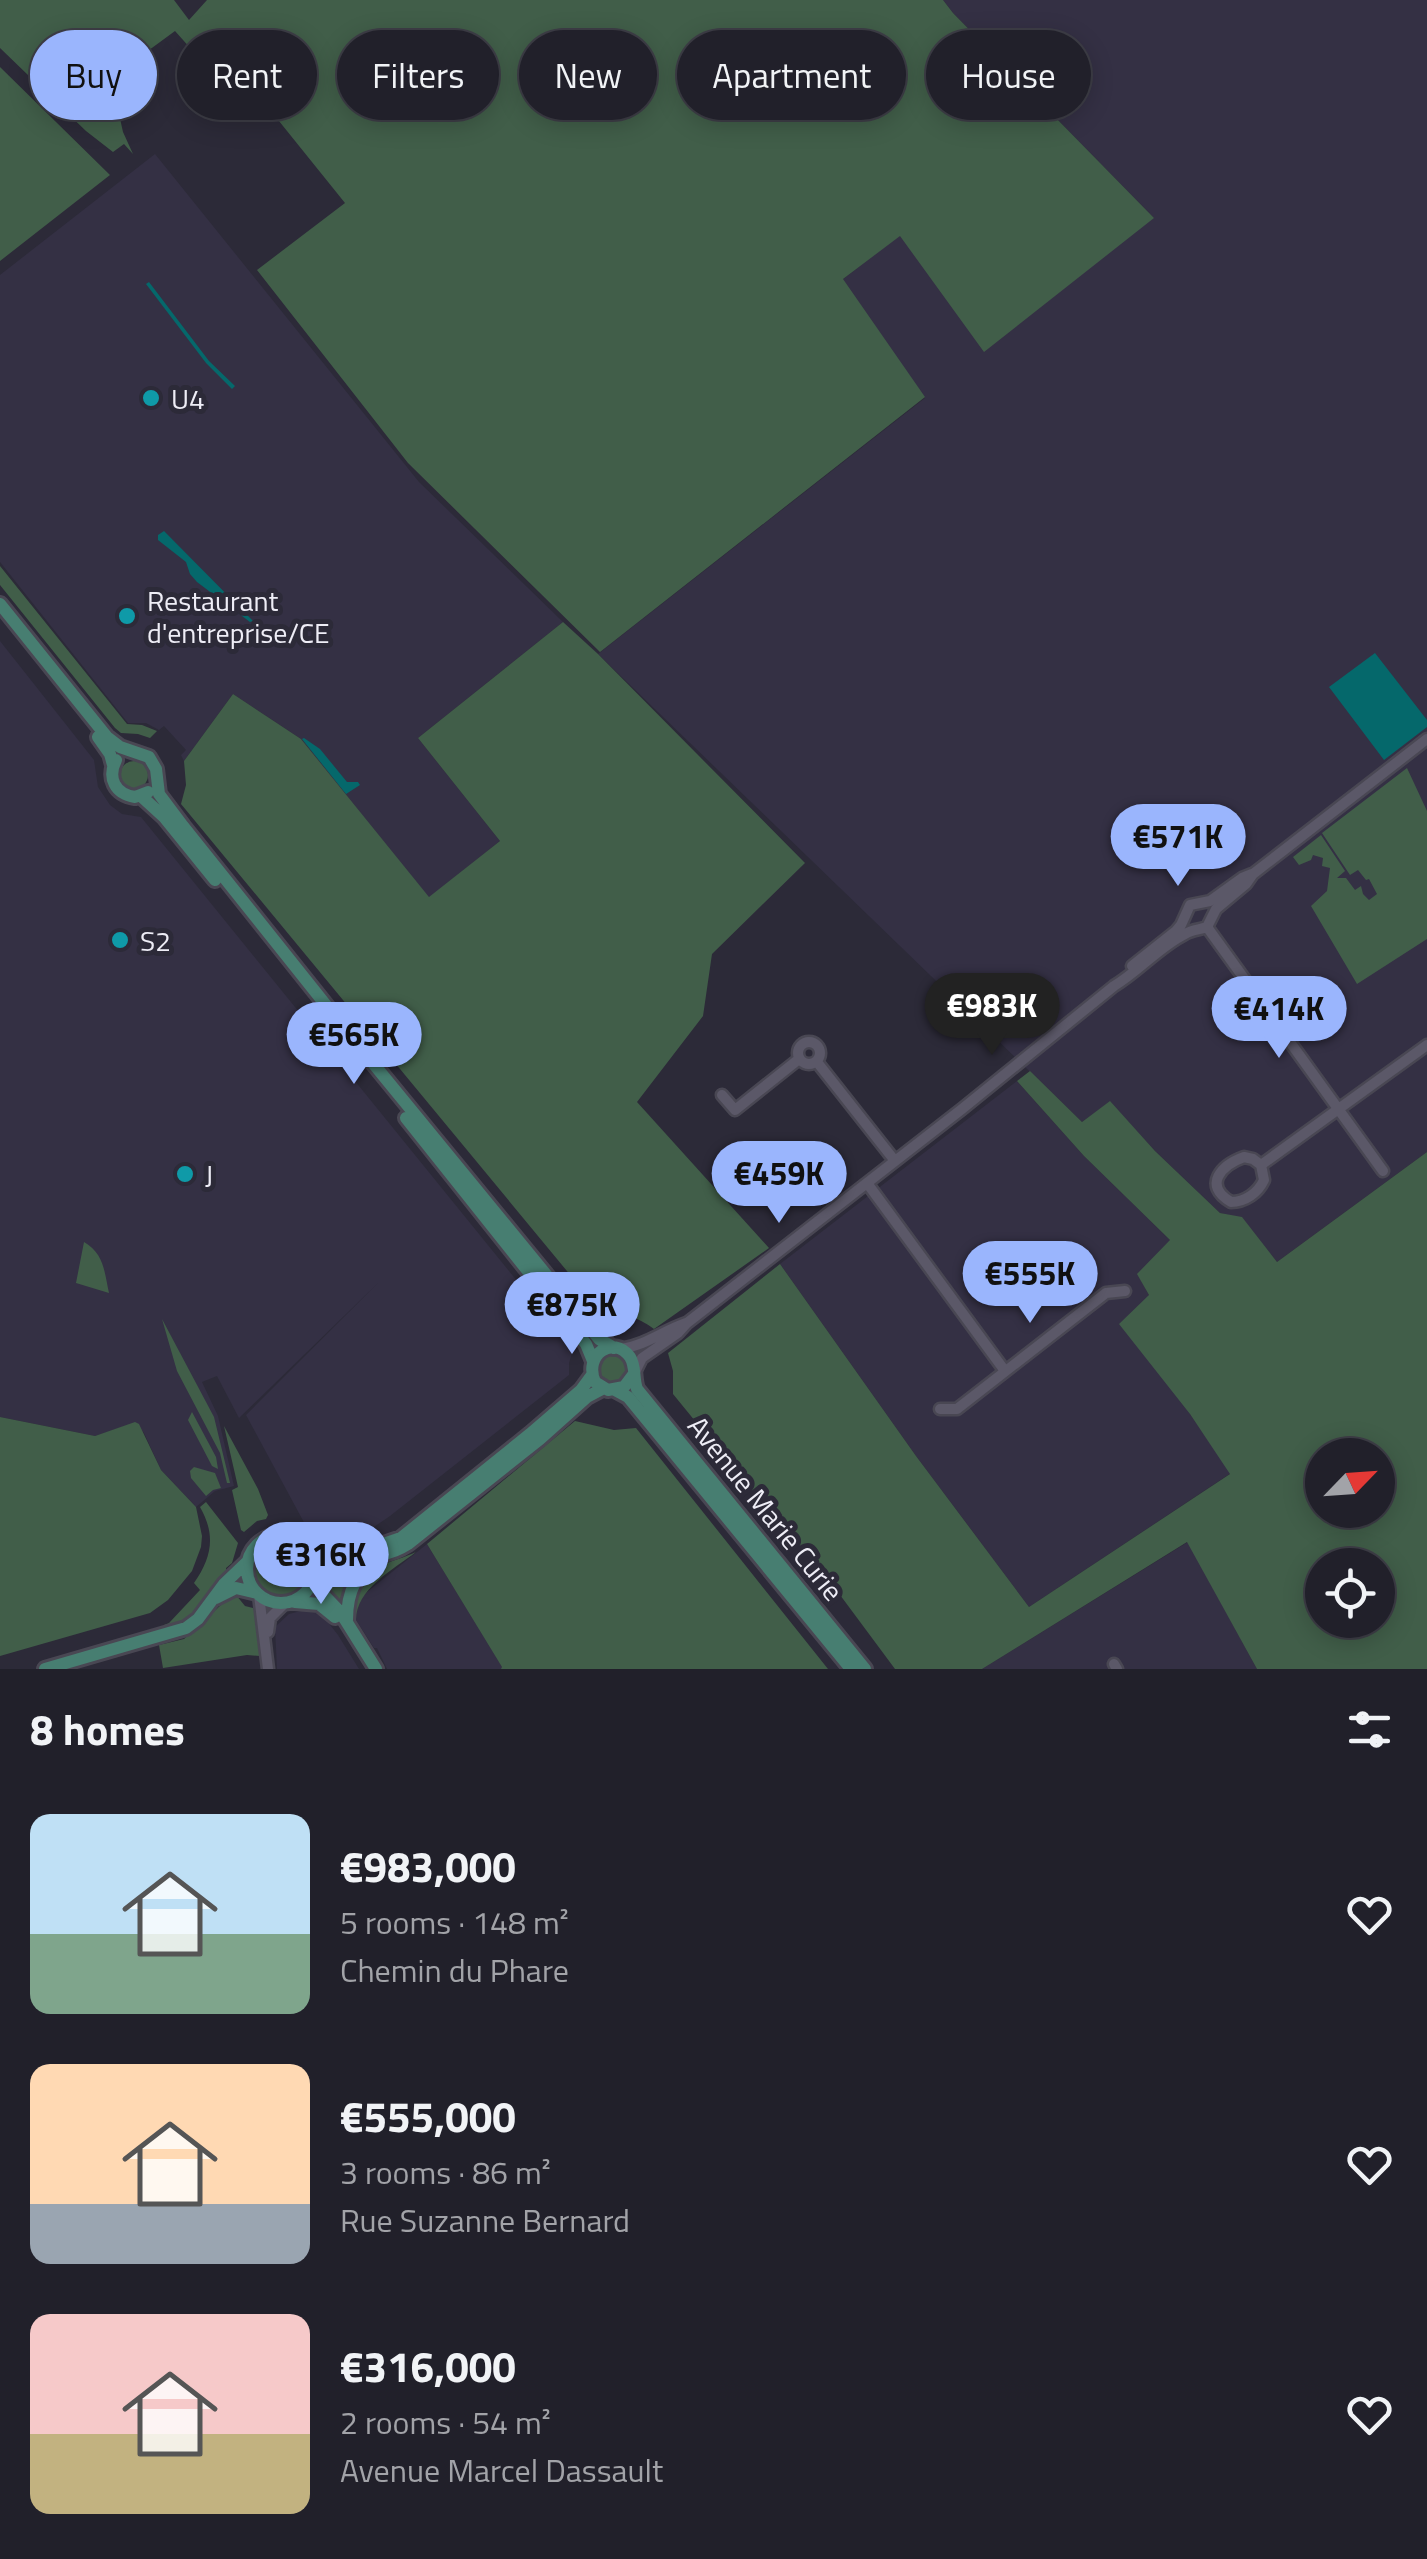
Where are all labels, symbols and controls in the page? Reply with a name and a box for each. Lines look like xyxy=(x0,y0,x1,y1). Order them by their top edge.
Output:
chip: Buy xyxy=(30,30,157,120)
chip: Rent xyxy=(177,30,317,120)
chip: Filters xyxy=(337,30,499,120)
chip: New xyxy=(519,30,657,120)
chip: Apartment xyxy=(677,30,906,120)
chip: House xyxy=(926,30,1091,120)
place label: U4 xyxy=(171,377,205,420)
marker: U4 xyxy=(140,387,162,409)
place label: Restaurant d'entreprise/CE xyxy=(147,579,330,654)
marker: Restaurant d'entreprise/CE xyxy=(116,605,138,627)
pin: €571K xyxy=(1108,804,1248,889)
text: €571K xyxy=(1133,812,1223,860)
place label: S2 xyxy=(140,919,171,962)
marker: S2 xyxy=(109,929,131,951)
pin: €983K xyxy=(922,973,1062,1058)
pin: €414K xyxy=(1209,976,1349,1061)
text: €983K xyxy=(947,981,1037,1029)
text: €414K xyxy=(1234,984,1324,1032)
pin: €565K xyxy=(284,1002,424,1087)
text: €565K xyxy=(309,1010,399,1058)
pin: €459K xyxy=(709,1141,849,1226)
text: €459K xyxy=(734,1149,824,1197)
place label: J xyxy=(205,1153,213,1196)
marker: J xyxy=(174,1163,196,1185)
pin: €555K xyxy=(960,1241,1100,1326)
text: €555K xyxy=(985,1249,1075,1297)
pin: €875K xyxy=(502,1272,642,1357)
text: €875K xyxy=(527,1280,617,1328)
street label: Avenue Marie Curie xyxy=(678,1406,854,1610)
north arrow xyxy=(1305,1438,1395,1528)
map controls xyxy=(1305,1438,1395,1638)
pin: €316K xyxy=(251,1522,391,1607)
text: €316K xyxy=(276,1530,366,1578)
button: locate xyxy=(1305,1548,1395,1638)
text: 8 homes xyxy=(30,1697,185,1761)
icon: filters xyxy=(1342,1702,1397,1757)
text: €983,000 xyxy=(340,1834,516,1898)
icon: home xyxy=(110,1854,230,1974)
icon: heart xyxy=(1342,1887,1397,1942)
text: 5 rooms · 148 m² xyxy=(340,1898,569,1946)
text: Chemin du Phare xyxy=(340,1946,569,1994)
text: €555,000 xyxy=(340,2084,516,2148)
icon: home xyxy=(110,2104,230,2224)
icon: heart xyxy=(1342,2137,1397,2192)
text: 3 rooms · 86 m² xyxy=(340,2148,551,2196)
text: Rue Suzanne Bernard xyxy=(340,2196,630,2244)
text: €316,000 xyxy=(340,2334,516,2398)
icon: home xyxy=(110,2354,230,2474)
icon: heart xyxy=(1342,2387,1397,2442)
text: 2 rooms · 54 m² xyxy=(340,2398,551,2446)
text: Avenue Marcel Dassault xyxy=(340,2446,663,2494)

